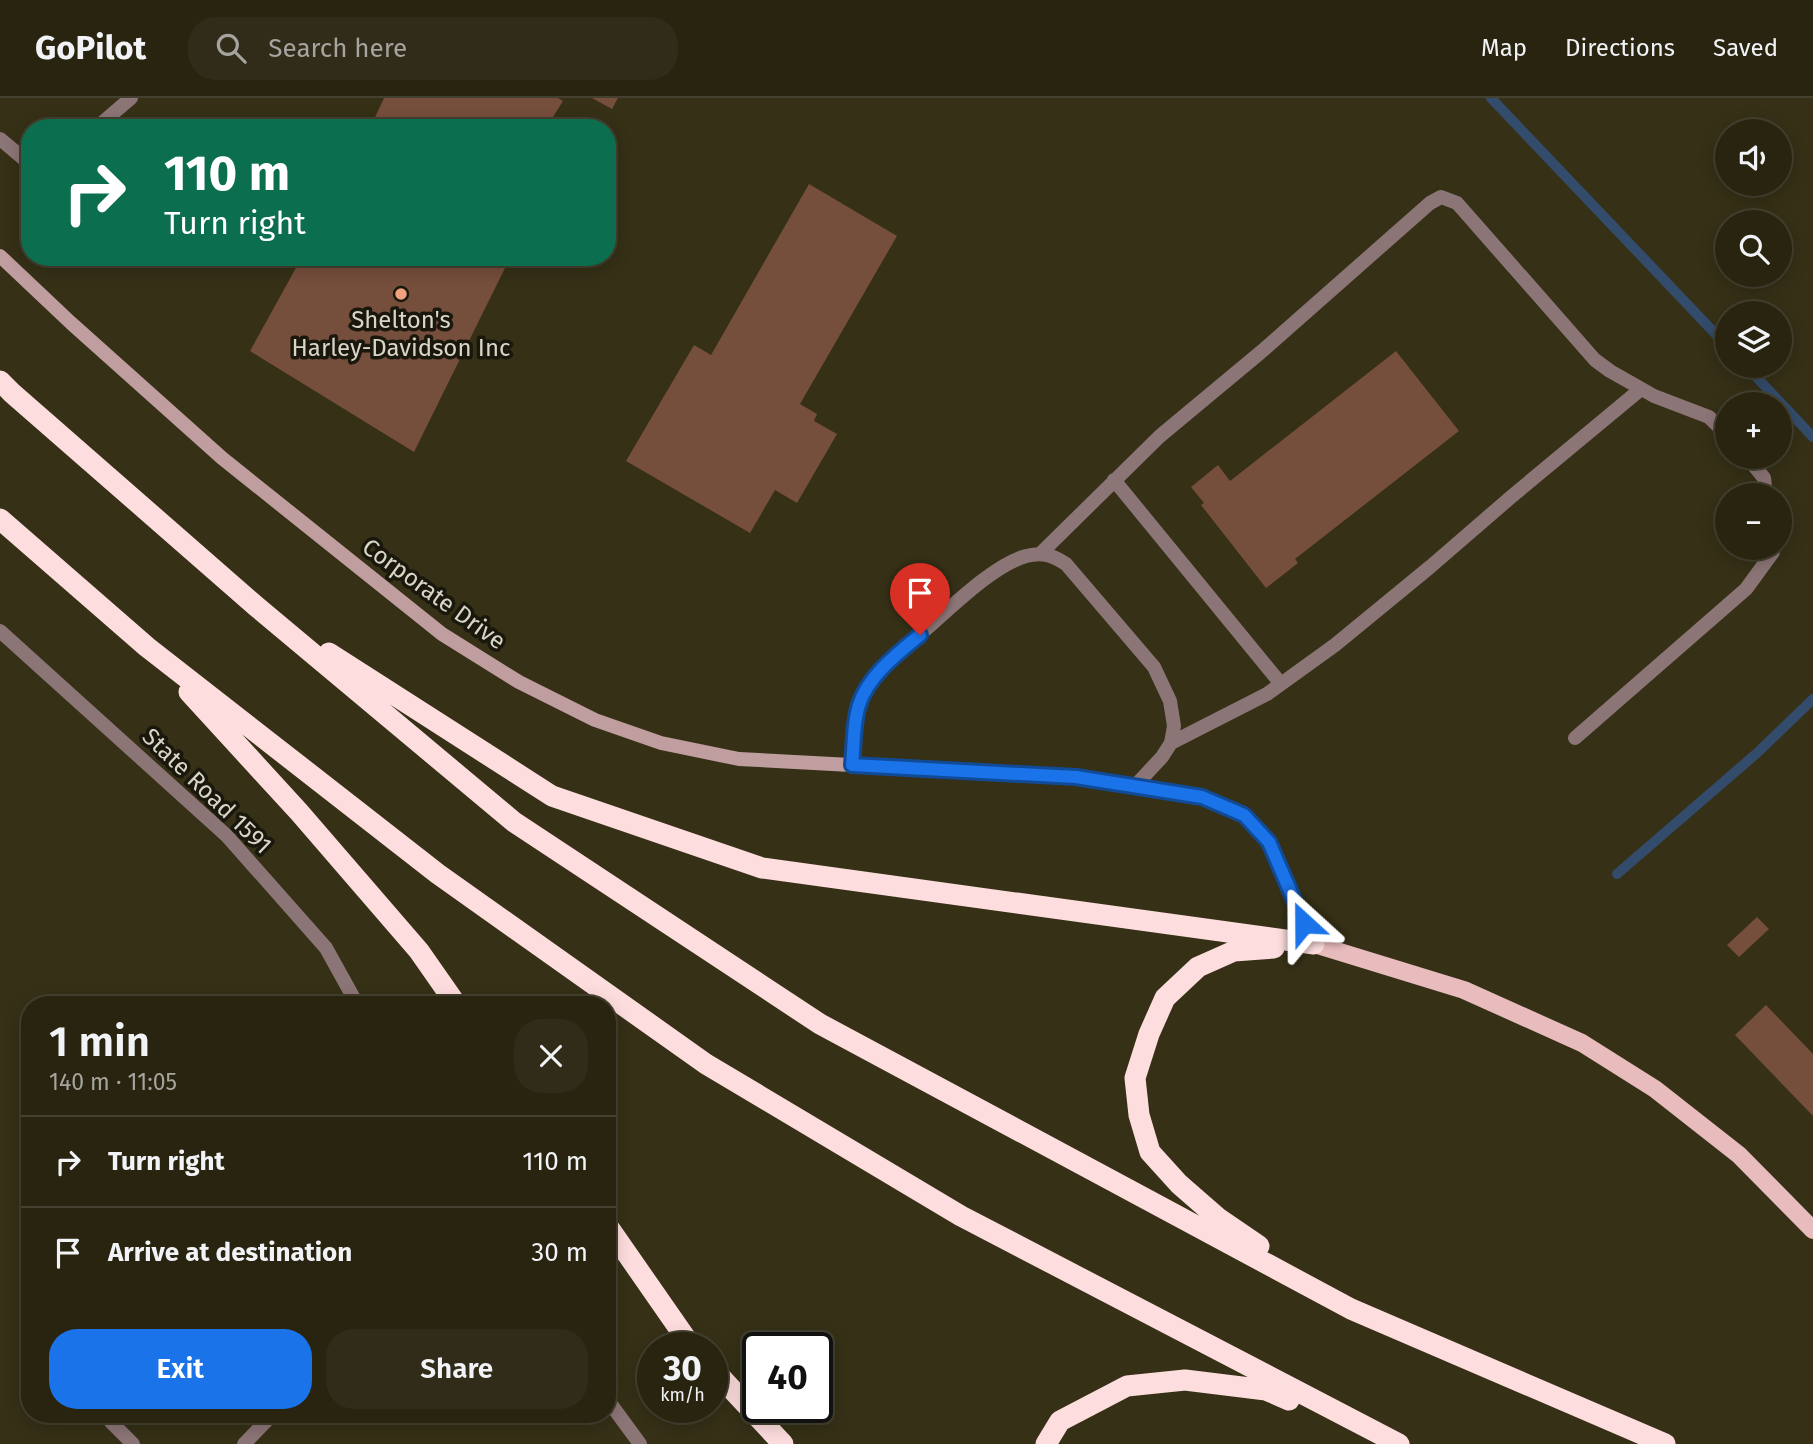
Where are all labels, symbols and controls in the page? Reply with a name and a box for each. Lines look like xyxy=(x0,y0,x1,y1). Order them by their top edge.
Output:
search box xyxy=(188,17,678,80)
text: GoPilot xyxy=(35,28,146,68)
icon: search xyxy=(212,29,250,67)
text: Search here xyxy=(268,33,407,64)
text: Map xyxy=(1481,34,1527,62)
text: Directions xyxy=(1565,34,1675,62)
text: Saved xyxy=(1713,34,1778,62)
map controls xyxy=(1715,119,1792,560)
button: sound xyxy=(1715,119,1792,196)
text: 110 m xyxy=(164,144,290,203)
icon: right xyxy=(49,147,140,238)
text: Turn right xyxy=(164,204,306,242)
button: search xyxy=(1715,210,1792,287)
marker: Shelton's Harley-Davidson Inc xyxy=(393,286,409,302)
button: layers xyxy=(1715,301,1792,378)
place label: Shelton's Harley-Davidson Inc xyxy=(292,306,510,362)
button: + xyxy=(1715,392,1792,469)
button: − xyxy=(1715,483,1792,560)
street label: Corporate Drive xyxy=(357,533,511,655)
pin xyxy=(890,563,950,635)
icon: arrive xyxy=(901,574,939,612)
street label: State Road 1591 xyxy=(137,722,277,860)
position arrow xyxy=(1267,886,1341,960)
text: 1 min xyxy=(49,1017,150,1067)
button: close xyxy=(514,1019,588,1093)
text: 140 m · 11:05 xyxy=(49,1068,177,1096)
icon: right xyxy=(49,1143,87,1181)
text: Turn right xyxy=(108,1146,225,1177)
text: 110 m xyxy=(522,1146,588,1177)
icon: arrive xyxy=(49,1234,87,1272)
text: Arrive at destination xyxy=(108,1237,352,1268)
text: 30 m xyxy=(531,1237,588,1268)
button: Exit xyxy=(49,1329,312,1409)
button: Share xyxy=(326,1329,588,1409)
speed limit sign: 40 xyxy=(742,1332,833,1423)
text: 30 xyxy=(663,1347,702,1389)
text: km/h xyxy=(660,1384,705,1406)

